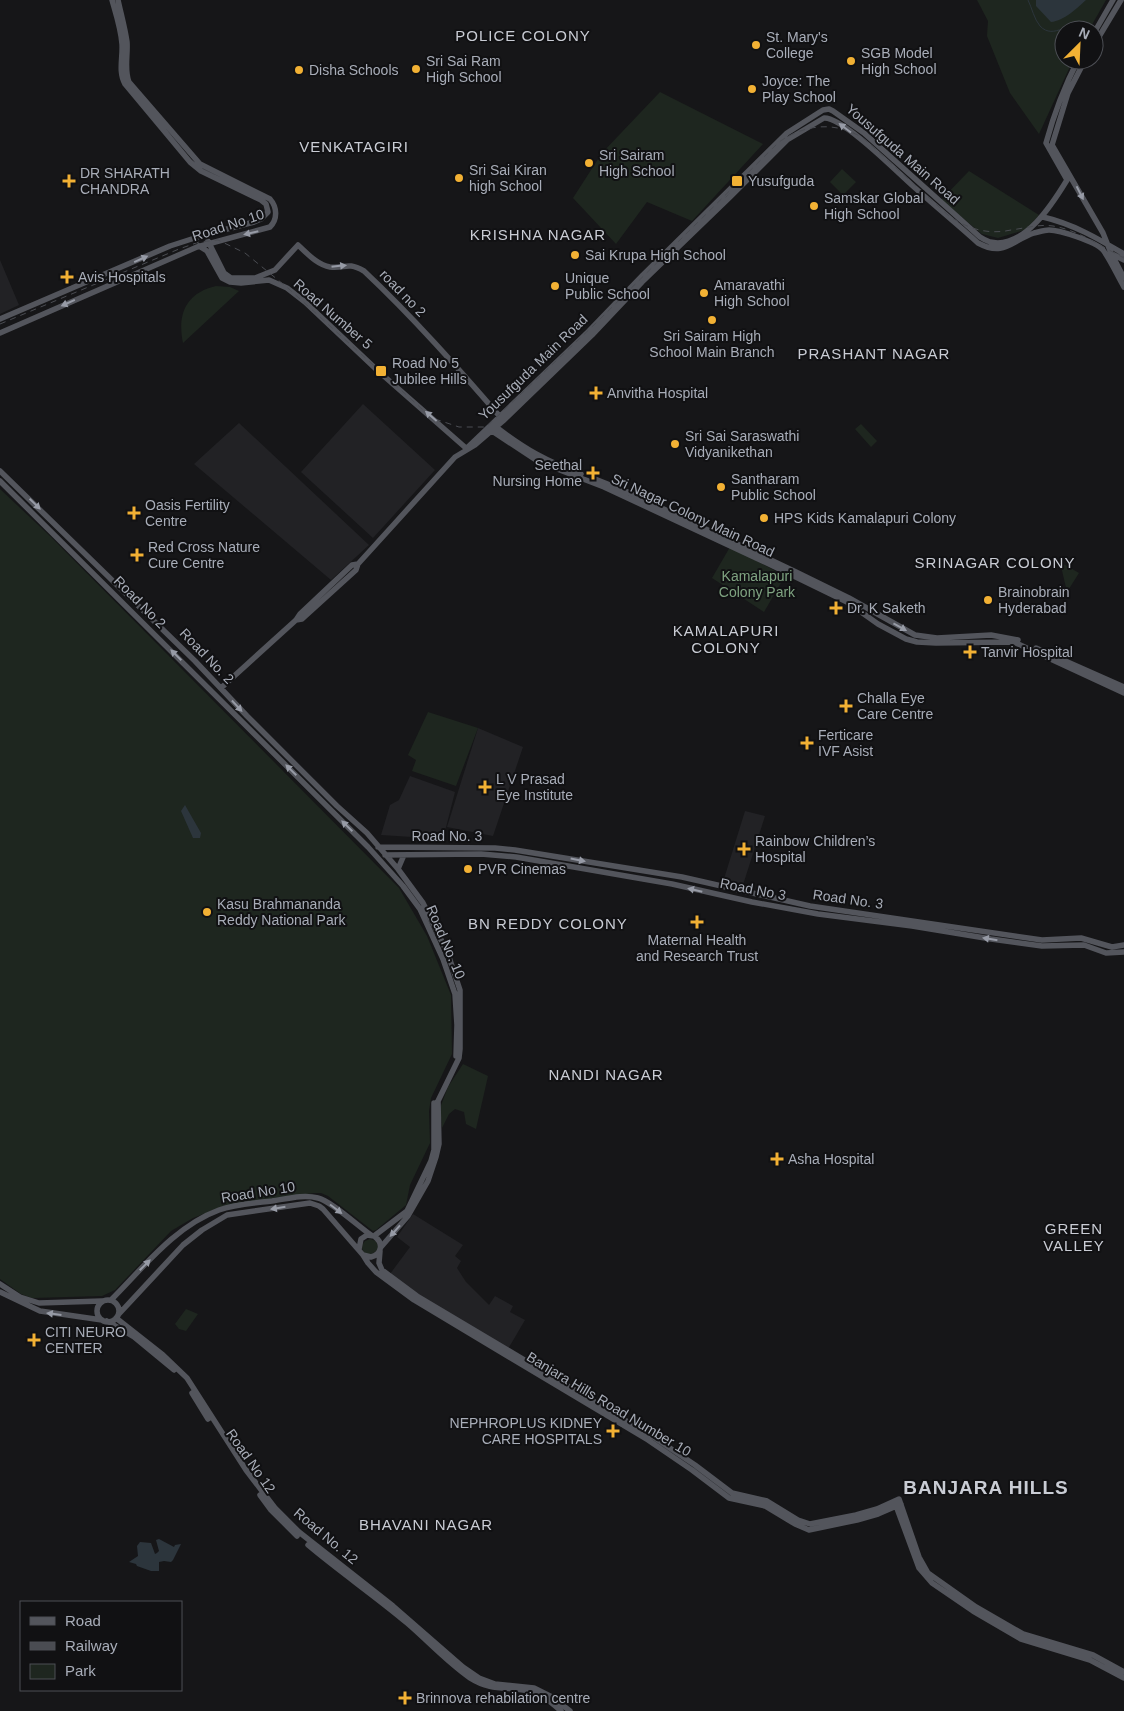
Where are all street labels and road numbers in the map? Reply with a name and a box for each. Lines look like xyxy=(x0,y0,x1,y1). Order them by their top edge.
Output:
street label: Yousufguda Main Road xyxy=(843,100,963,208)
street label: Road No 10 xyxy=(190,206,266,244)
street label: road no 2 xyxy=(377,266,429,320)
street label: Road Number 5 xyxy=(290,276,376,353)
street label: Yousufguda Main Road xyxy=(475,311,591,423)
street label: Sri Nagar Colony Main Road xyxy=(609,470,777,560)
street label: Road No 2 xyxy=(111,573,169,631)
street label: Road No. 2 xyxy=(177,625,237,687)
street label: Road No. 3 xyxy=(412,828,483,844)
street label: Road No 3 xyxy=(719,875,788,903)
street label: Road No. 3 xyxy=(812,886,884,912)
street label: Road No. 10 xyxy=(423,903,469,982)
street label: Road No 10 xyxy=(220,1178,296,1206)
street label: Banjara Hills Road Number 10 xyxy=(524,1348,694,1460)
street label: Road No 12 xyxy=(223,1426,279,1496)
street label: Road No. 12 xyxy=(291,1505,361,1568)

